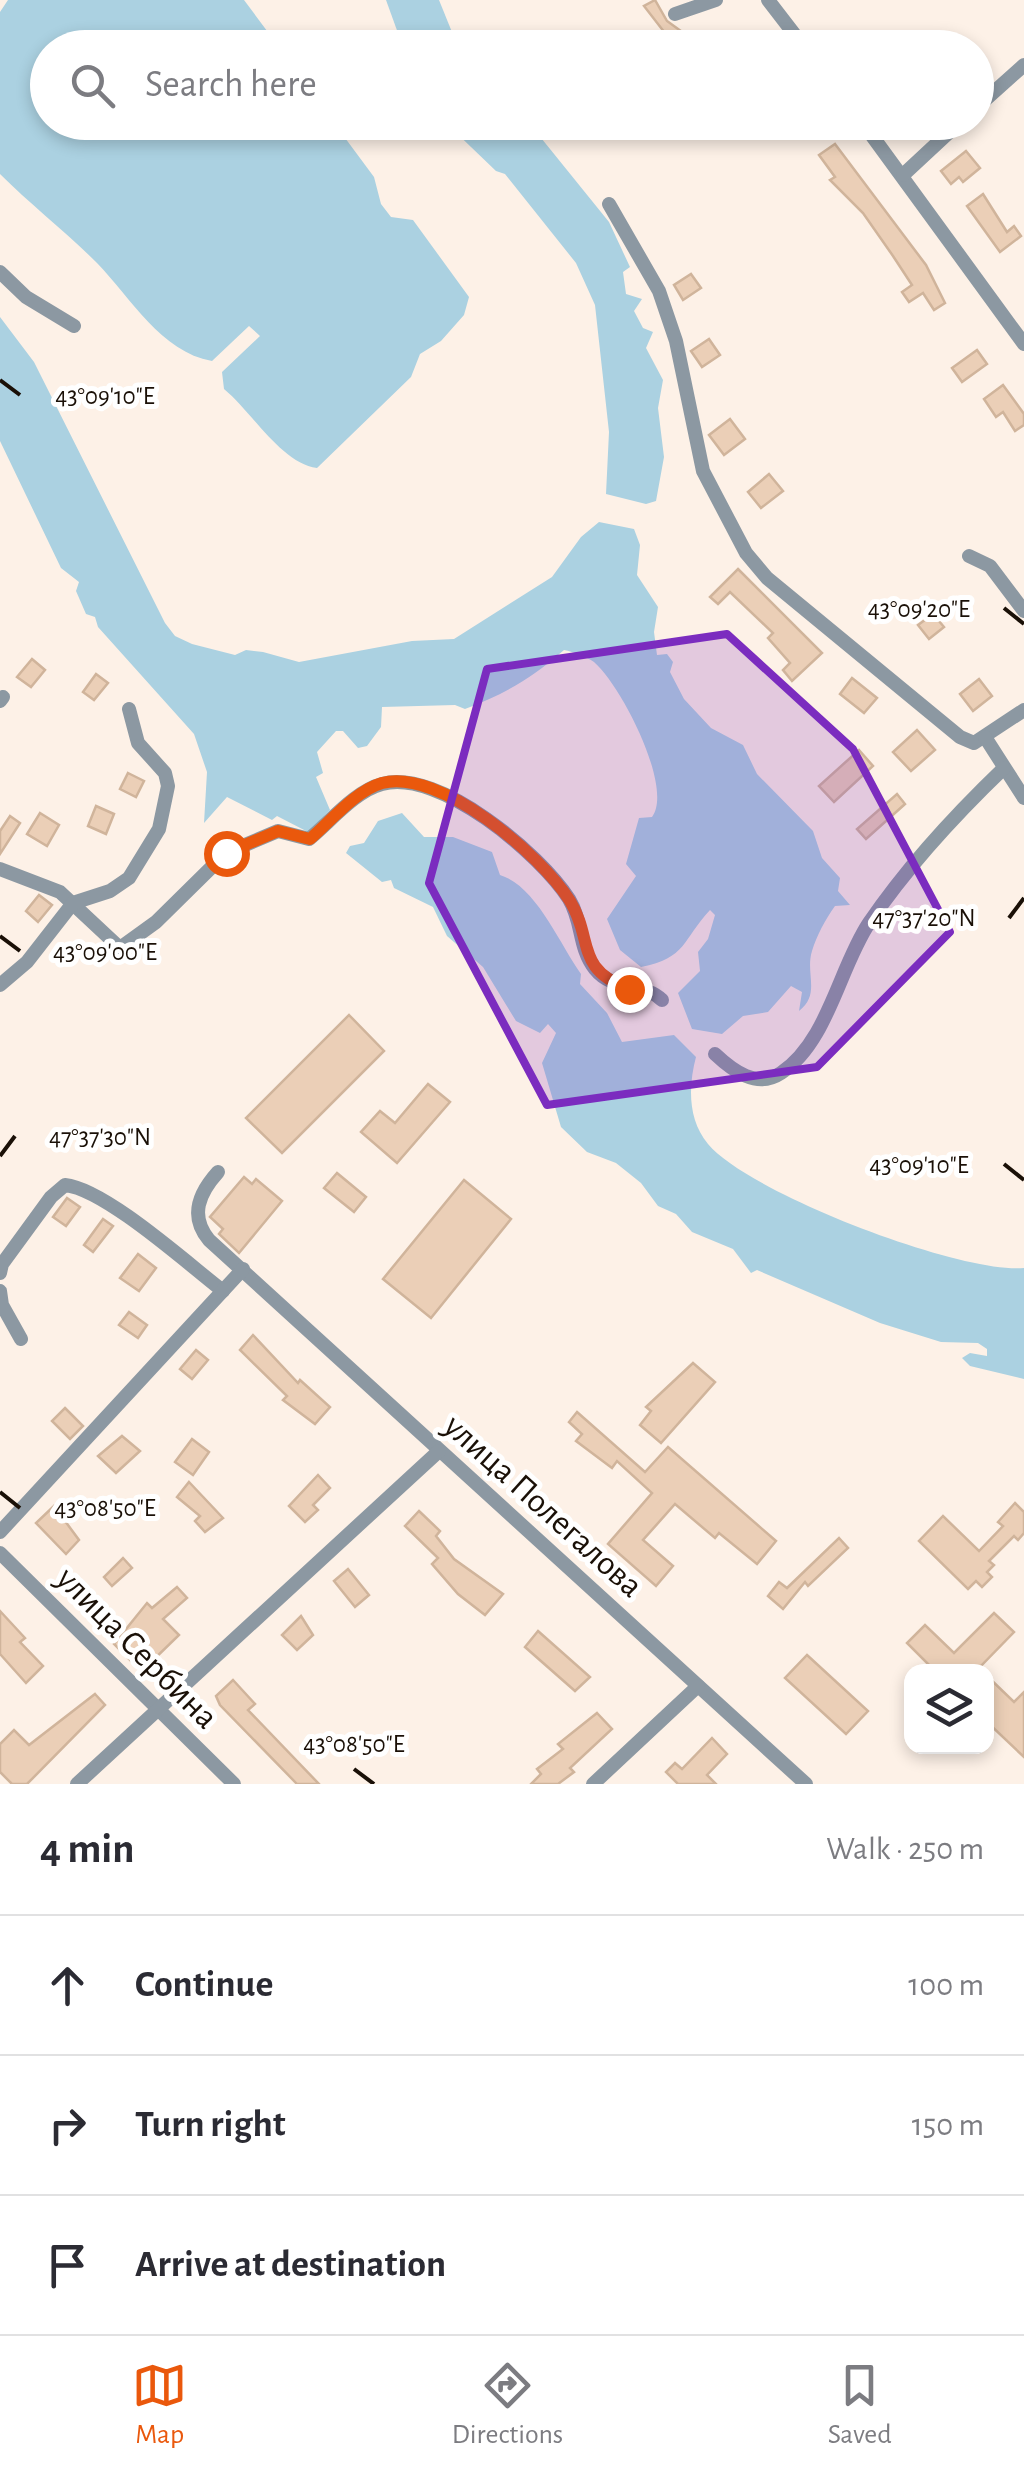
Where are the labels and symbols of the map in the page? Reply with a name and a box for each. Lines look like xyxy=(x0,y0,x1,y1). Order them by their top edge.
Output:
text: 43°09'10"E xyxy=(55,384,155,409)
text: 43°09'20"E xyxy=(868,597,970,622)
route start xyxy=(204,831,250,877)
text: 47°37'20"N xyxy=(872,906,976,931)
text: 43°09'00"E xyxy=(53,940,157,965)
route end xyxy=(607,967,653,1013)
text: 47°37'30"N xyxy=(49,1125,151,1150)
text: 43°09'10"E xyxy=(869,1153,969,1178)
street label: улица Полегалова xyxy=(436,1408,649,1604)
text: 43°08'50"E xyxy=(54,1496,156,1521)
street label: улица Сербина xyxy=(49,1560,224,1735)
text: 43°08'50"E xyxy=(303,1732,405,1757)

